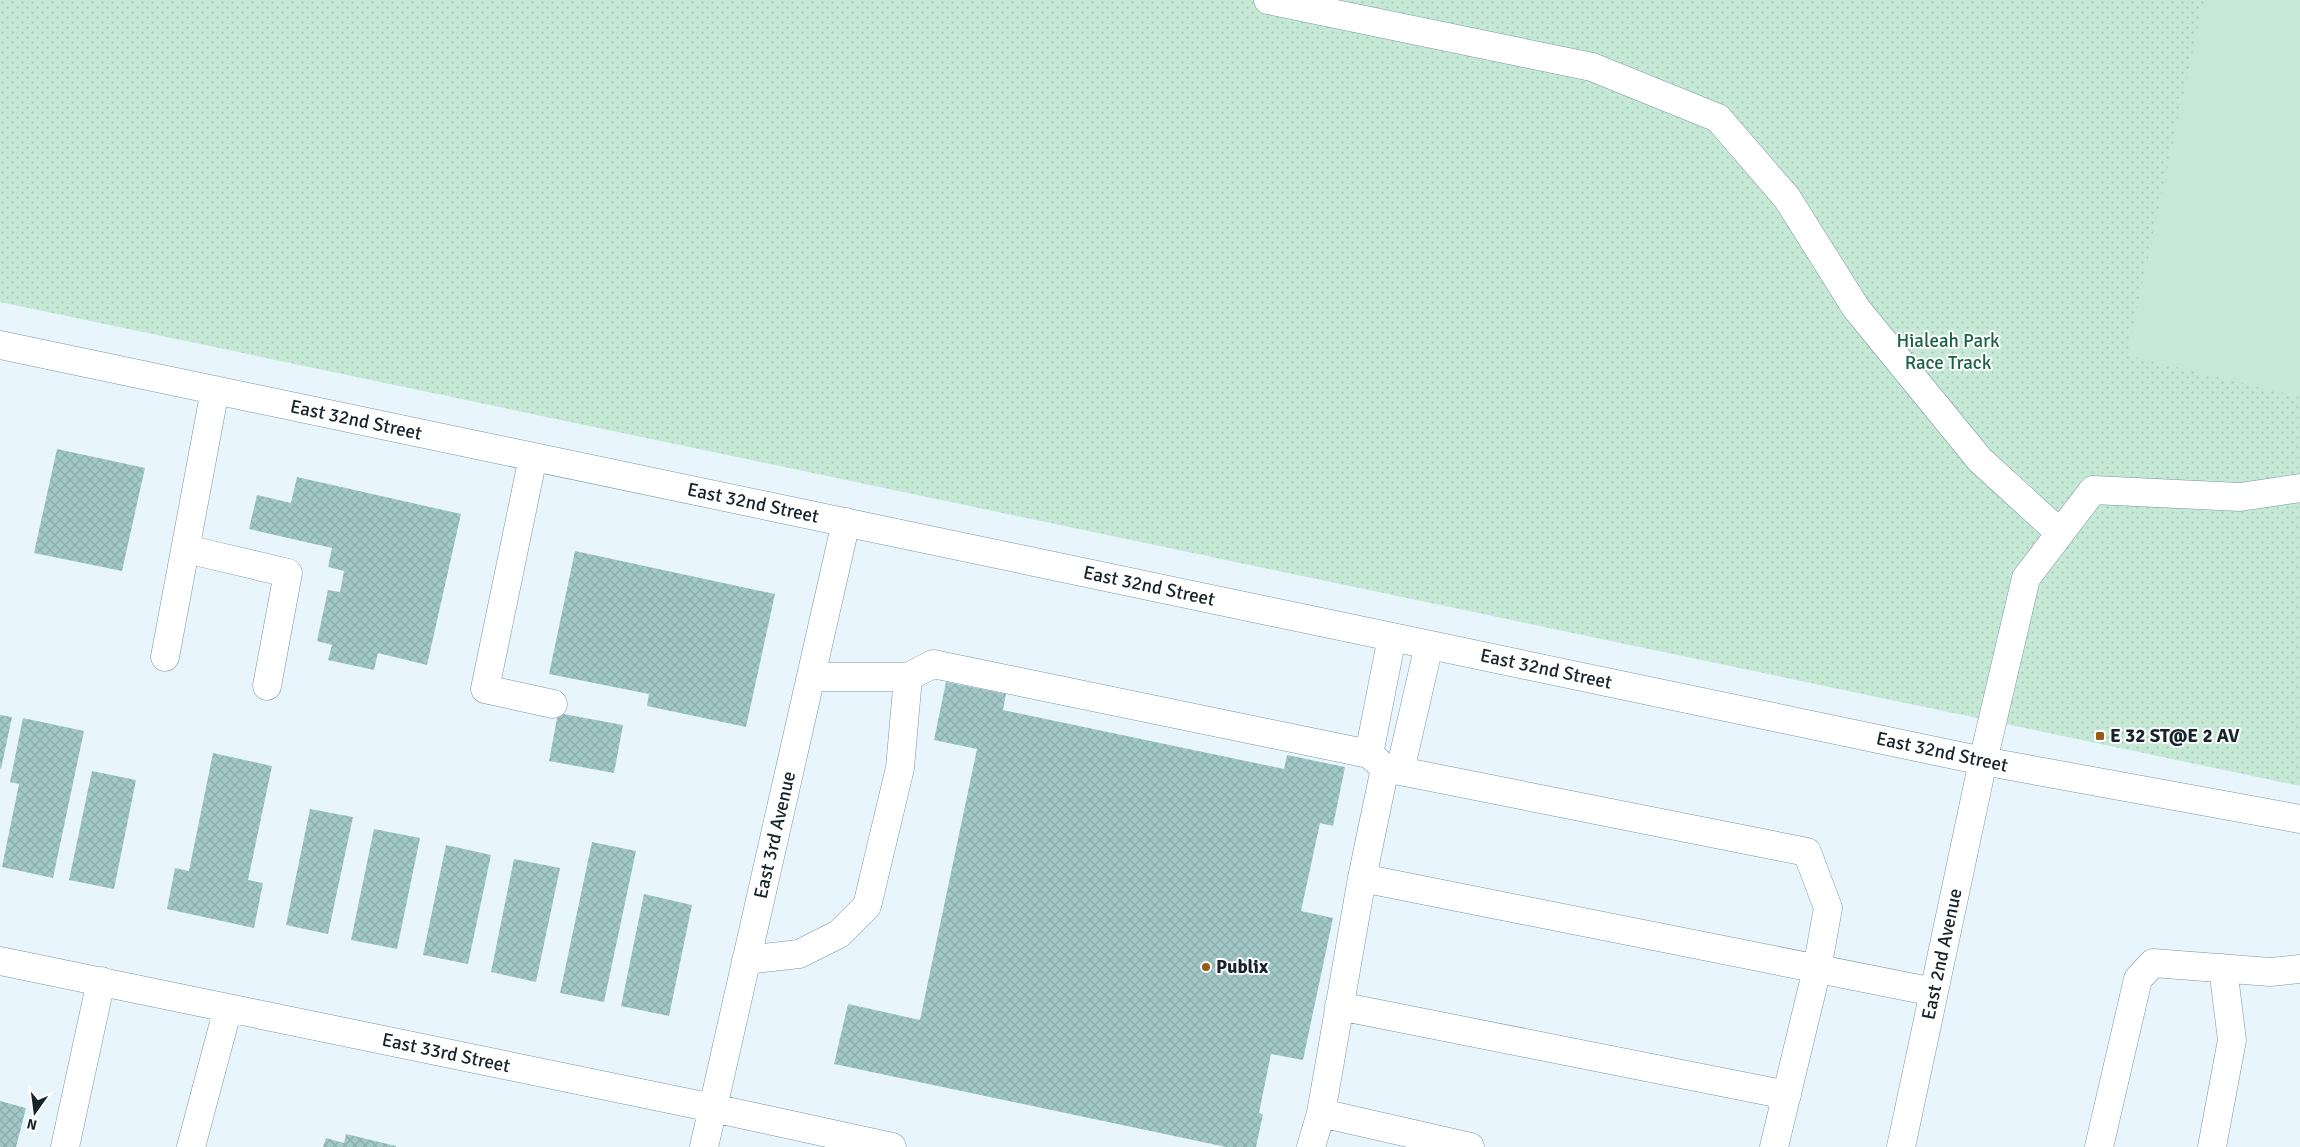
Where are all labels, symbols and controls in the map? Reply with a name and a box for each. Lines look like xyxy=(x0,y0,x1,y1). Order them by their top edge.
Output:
park label: Hialeah Park Race Track xyxy=(1896,329,2000,375)
street label: East 32nd Street xyxy=(288,394,424,446)
street label: East 32nd Street xyxy=(685,477,821,529)
street label: East 32nd Street xyxy=(1081,560,1217,612)
street label: East 32nd Street xyxy=(1478,643,1614,695)
place label: E 32 ST@E 2 AV xyxy=(2110,724,2240,748)
street label: East 32nd Street xyxy=(1874,726,2010,778)
marker: E 32 ST@E 2 AV xyxy=(2094,730,2106,742)
street label: East 3rd Avenue xyxy=(749,769,801,901)
street label: East 2nd Avenue xyxy=(1916,886,1968,1022)
place label: Publix xyxy=(1216,955,1269,979)
marker: Publix xyxy=(1200,961,1212,973)
street label: East 33rd Street xyxy=(380,1028,513,1078)
north arrow xyxy=(10,1087,60,1137)
text: N xyxy=(25,1115,39,1134)

